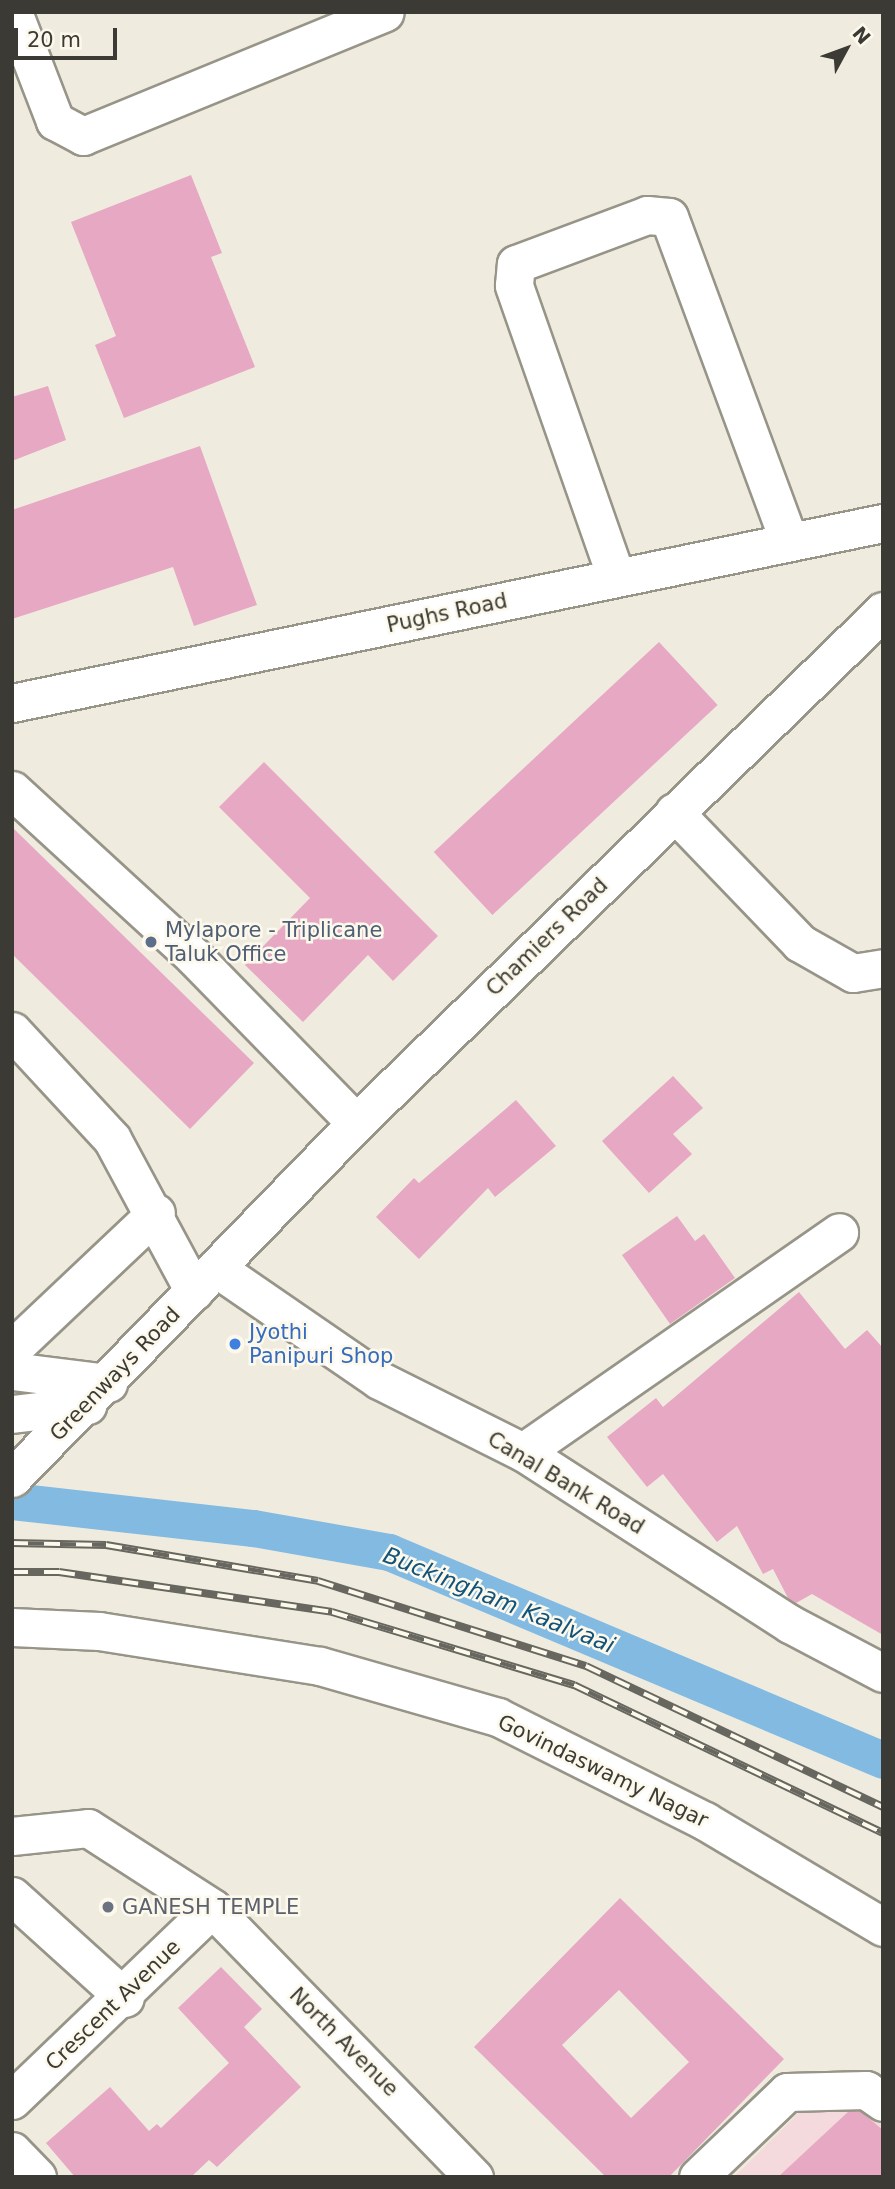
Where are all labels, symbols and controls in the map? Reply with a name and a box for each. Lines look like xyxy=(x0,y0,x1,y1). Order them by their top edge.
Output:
scale bar xyxy=(18,14,121,58)
north arrow xyxy=(811,14,881,84)
text: N xyxy=(848,22,875,48)
text: 20 m xyxy=(27,28,81,52)
street label: Pughs Road xyxy=(384,588,510,638)
street label: Chamiers Road xyxy=(481,873,613,1001)
place label: Mylapore - Triplicane Taluk Office xyxy=(165,917,382,967)
marker: Mylapore - Triplicane Taluk Office xyxy=(143,934,159,950)
street label: Greenways Road xyxy=(45,1302,185,1446)
place label: Jyothi Panipuri Shop xyxy=(249,1319,393,1369)
marker: Jyothi Panipuri Shop xyxy=(227,1336,243,1352)
street label: Canal Bank Road xyxy=(483,1426,649,1540)
water label: Buckingham Kaalvaai xyxy=(379,1541,619,1659)
street label: Govindaswamy Nagar xyxy=(494,1709,712,1833)
place label: GANESH TEMPLE xyxy=(122,1894,299,1920)
marker: GANESH TEMPLE xyxy=(100,1899,116,1915)
street label: Crescent Avenue xyxy=(40,1934,186,2076)
street label: North Avenue xyxy=(284,1982,404,2102)

